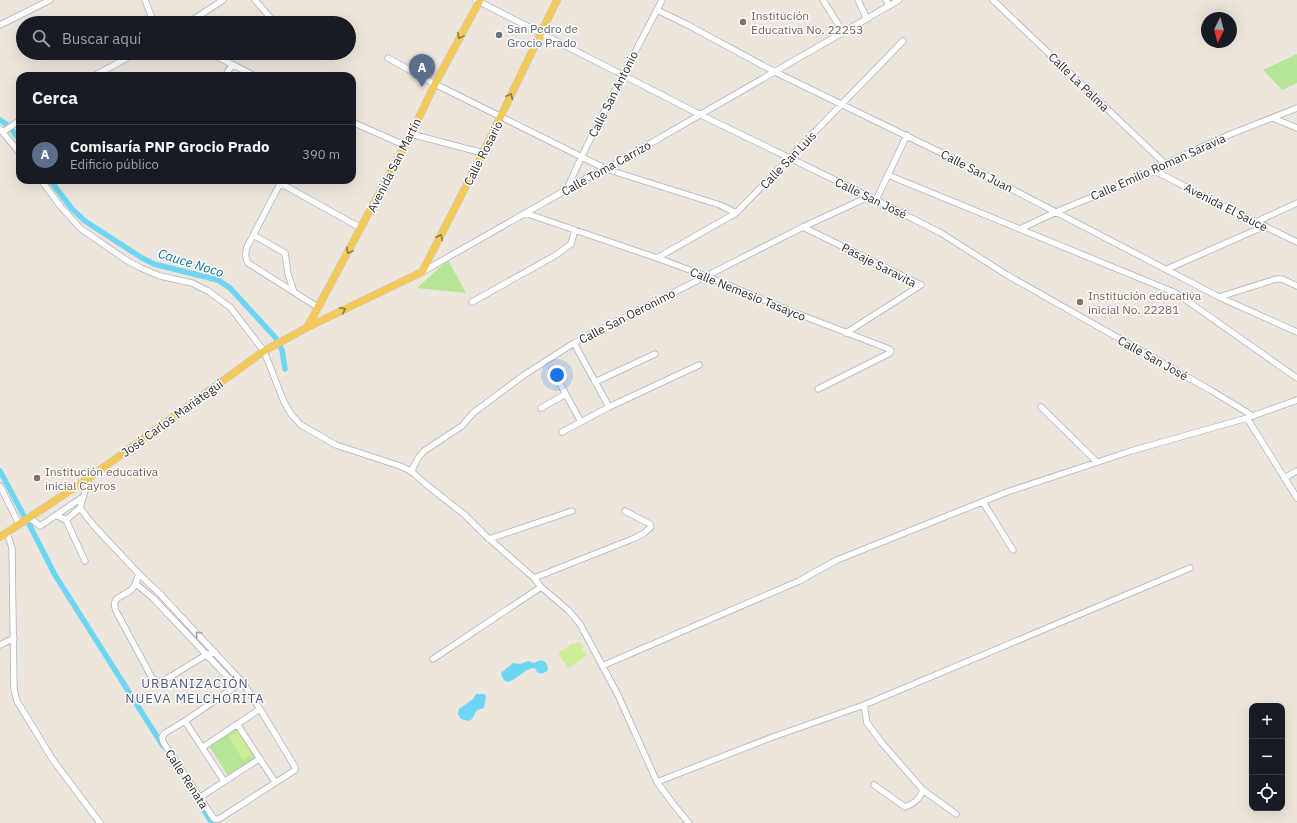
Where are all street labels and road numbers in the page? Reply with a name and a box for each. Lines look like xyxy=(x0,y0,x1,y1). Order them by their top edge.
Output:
street label: Calle San Antonio xyxy=(585,48,641,140)
street label: Calle La Palma xyxy=(1045,49,1113,115)
street label: Avenida San Martín xyxy=(364,115,424,215)
street label: Calle Rosario xyxy=(460,118,506,188)
street label: Calle San Luis xyxy=(757,128,819,192)
street label: Calle Emilio Roman Saravia xyxy=(1088,130,1228,204)
street label: Calle Toma Carrizo xyxy=(559,137,654,199)
street label: Calle San Juan xyxy=(938,146,1016,196)
street label: Calle San José xyxy=(833,174,910,222)
street label: Avenida El Sauce xyxy=(1182,179,1271,235)
street label: Pasaje Saravita xyxy=(839,240,919,291)
street label: Calle Nemesio Tasayco xyxy=(688,264,808,324)
street label: Calle San Oeronimo xyxy=(576,285,678,347)
street label: Calle San José xyxy=(1115,333,1191,384)
street label: José Carlos Mariátegui xyxy=(118,376,226,460)
street label: Calle Renata xyxy=(162,747,212,812)

